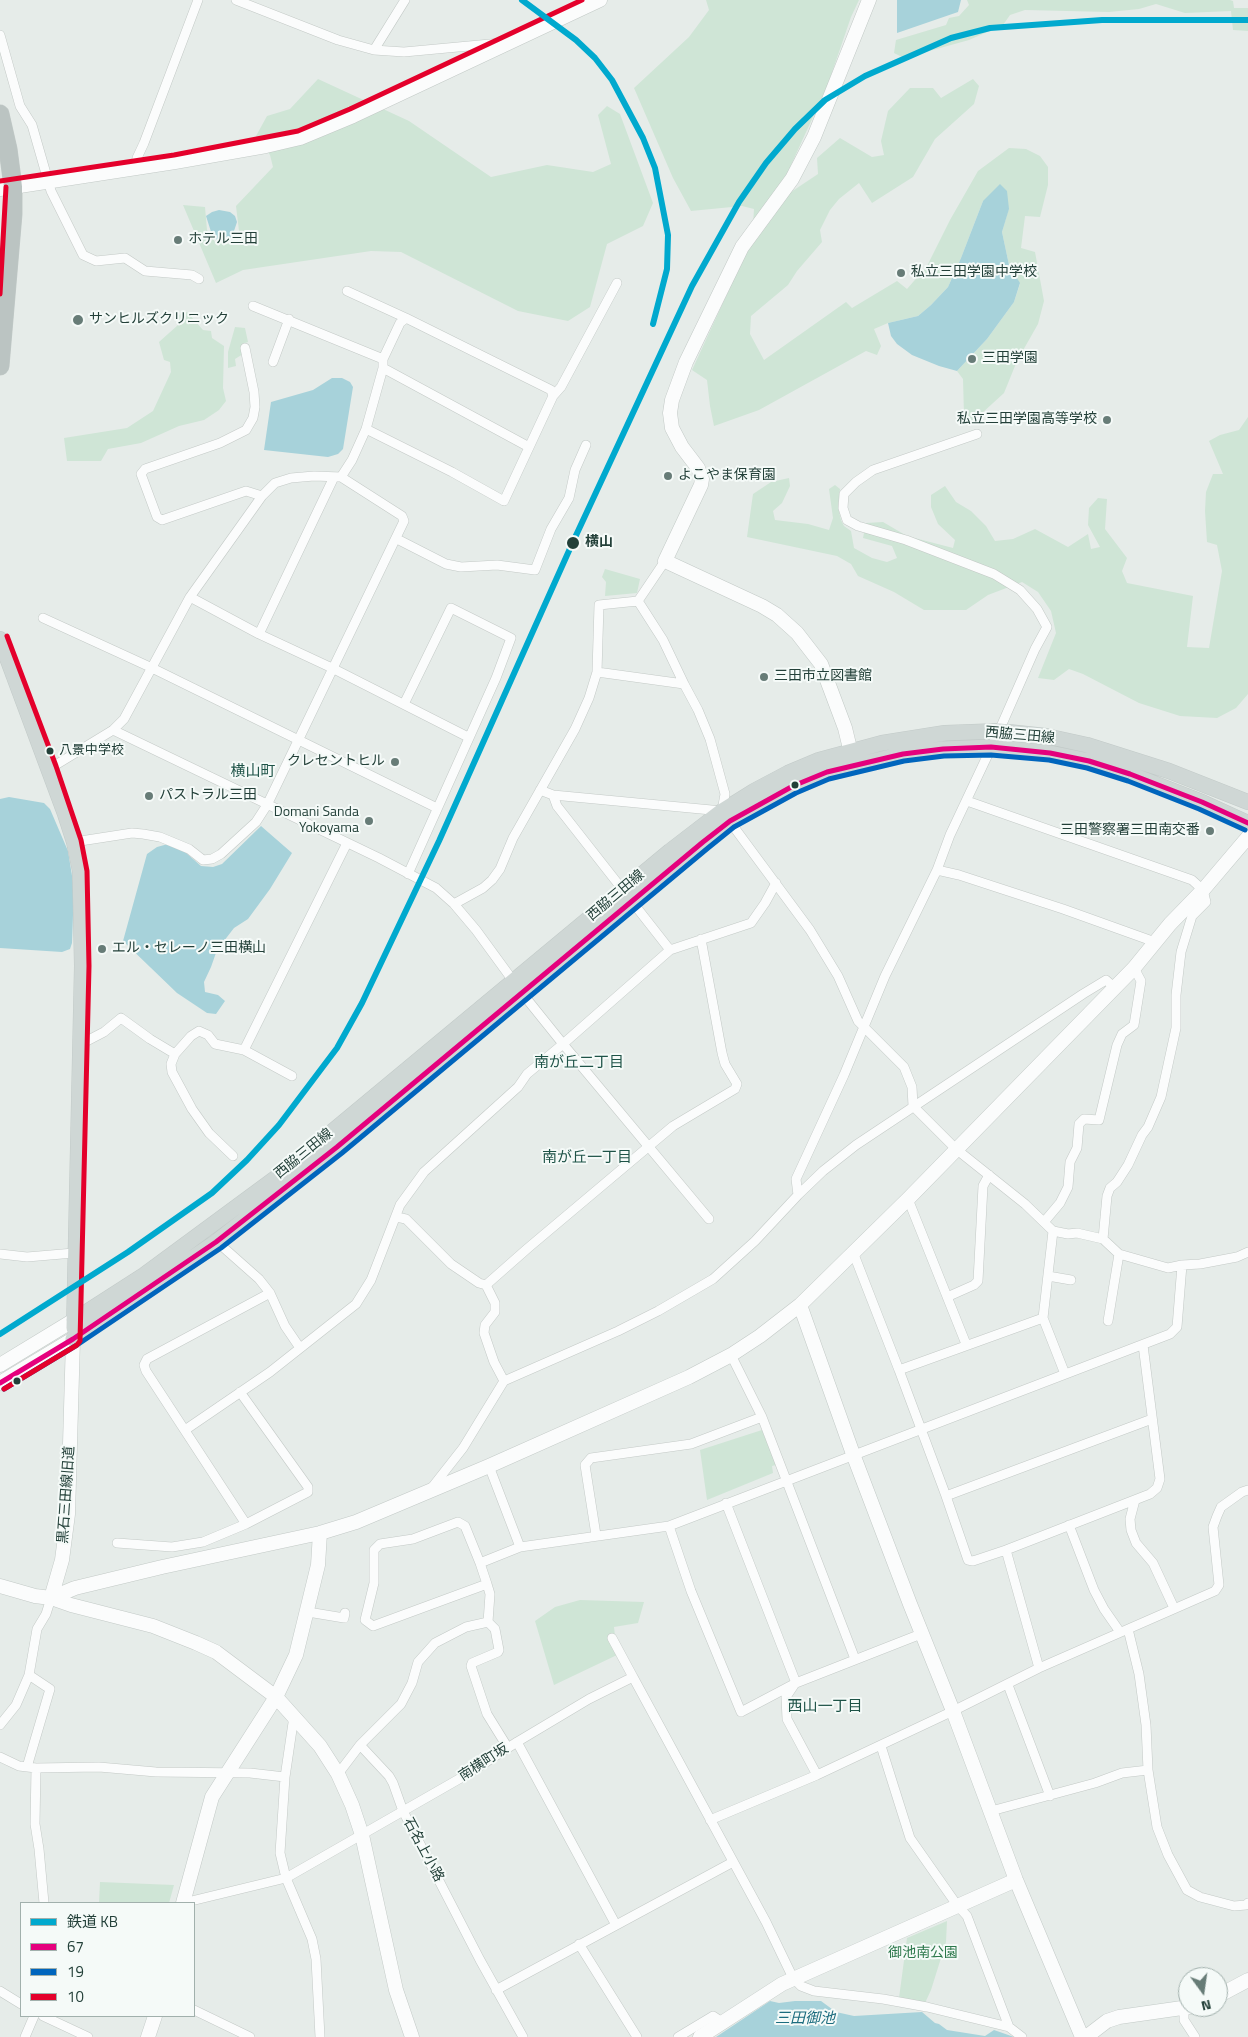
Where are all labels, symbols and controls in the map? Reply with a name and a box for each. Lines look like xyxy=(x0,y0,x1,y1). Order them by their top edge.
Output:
place label: ホテル三田 xyxy=(188,232,258,248)
marker: ホテル三田 xyxy=(172,234,184,246)
place label: 私立三田学園中学校 xyxy=(911,265,1037,281)
marker: 私立三田学園中学校 xyxy=(895,267,907,279)
place label: サンヒルズクリニック xyxy=(89,312,229,328)
marker: サンヒルズクリニック xyxy=(71,313,85,327)
place label: 三田学園 xyxy=(982,351,1038,367)
marker: 三田学園 xyxy=(966,353,978,365)
place label: 私立三田学園高等学校 xyxy=(957,412,1097,428)
marker: 私立三田学園高等学校 xyxy=(1101,414,1113,426)
place label: よこやま保育園 xyxy=(678,468,776,484)
marker: よこやま保育園 xyxy=(662,470,674,482)
marker: 横山 xyxy=(565,535,581,551)
place label: 横山 xyxy=(585,535,613,551)
place label: 三田市立図書館 xyxy=(774,669,872,685)
marker: 三田市立図書館 xyxy=(758,671,770,683)
street label: 西脇三田線 xyxy=(984,725,1056,747)
place label: 八景中学校 xyxy=(59,743,124,759)
marker: 八景中学校 xyxy=(45,746,55,756)
place label: クレセントヒル xyxy=(287,754,385,770)
marker: クレセントヒル xyxy=(389,756,401,768)
district label: 横山町 xyxy=(231,763,275,781)
unlabelled marker xyxy=(790,780,800,790)
place label: パストラル三田 xyxy=(159,788,257,804)
marker: パストラル三田 xyxy=(143,790,155,802)
place label: Domani Sanda Yokoyama xyxy=(274,805,359,838)
marker: Domani Sanda Yokoyama xyxy=(363,815,375,827)
place label: 三田警察署三田南交番 xyxy=(1060,823,1200,839)
marker: 三田警察署三田南交番 xyxy=(1204,825,1216,837)
street label: 西脇三田線 xyxy=(584,867,648,925)
place label: エル・セレーノ三田横山 xyxy=(112,941,266,957)
marker: エル・セレーノ三田横山 xyxy=(96,943,108,955)
district label: 南が丘二丁目 xyxy=(534,1054,624,1072)
street label: 西脇三田線 xyxy=(272,1125,336,1183)
district label: 南が丘一丁目 xyxy=(542,1149,632,1167)
unlabelled marker xyxy=(12,1376,22,1386)
street label: 黒石三田線旧道 xyxy=(55,1446,79,1544)
district label: 西山一丁目 xyxy=(788,1698,862,1716)
street label: 南横町坂 xyxy=(456,1741,512,1785)
street label: 石名上小路 xyxy=(399,1815,447,1885)
legend xyxy=(20,1902,195,2017)
text: 鉄道 KB xyxy=(67,1910,118,1933)
text: 67 xyxy=(67,1935,84,1958)
park label: 御池南公園 xyxy=(888,1946,958,1962)
text: 19 xyxy=(67,1960,84,1983)
north arrow xyxy=(1178,1967,1228,2017)
text: 10 xyxy=(67,1985,84,2008)
text: N xyxy=(1199,1995,1214,2017)
water label: 三田御池 xyxy=(775,2010,835,2028)

